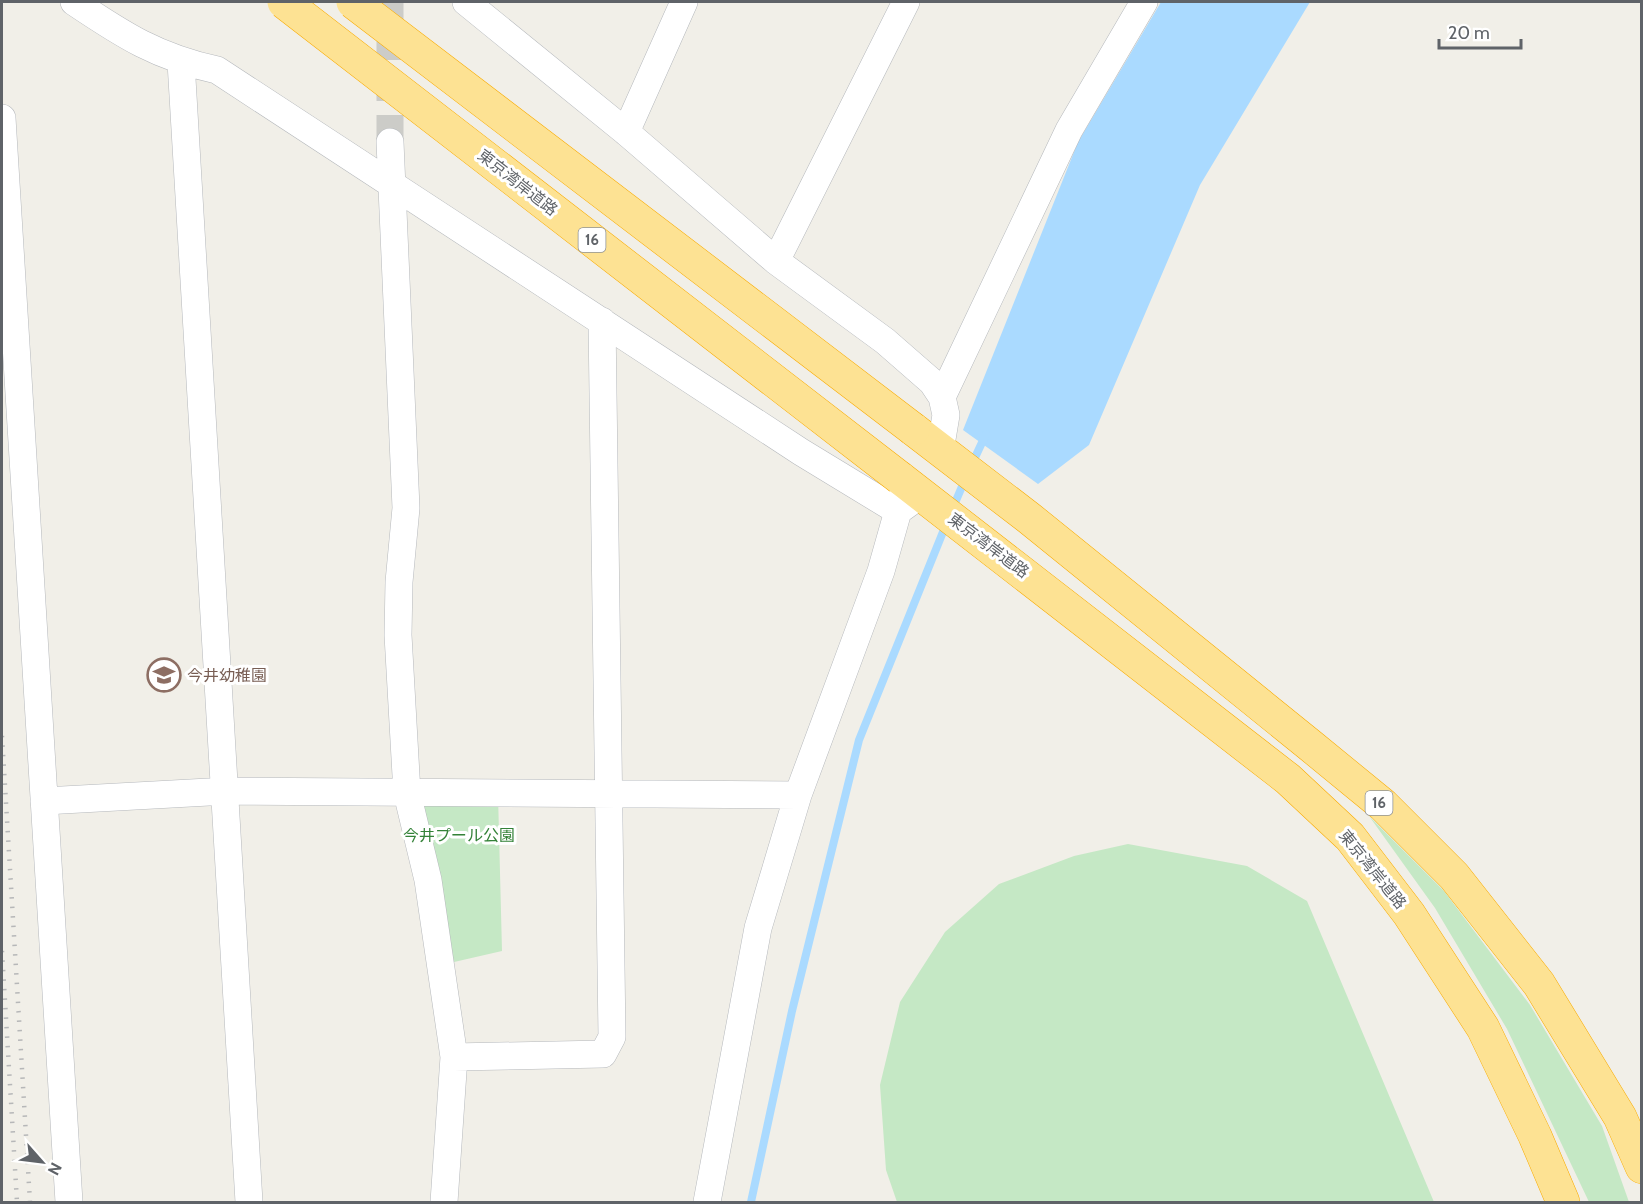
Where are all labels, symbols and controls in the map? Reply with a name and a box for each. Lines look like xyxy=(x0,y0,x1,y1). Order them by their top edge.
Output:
scale bar xyxy=(1439,12,1522,50)
text: 20 m xyxy=(1448,22,1490,44)
street label: 東京湾岸道路 xyxy=(474,145,561,219)
road number: 16 xyxy=(578,228,606,252)
street label: 東京湾岸道路 xyxy=(945,509,1033,582)
school or university icon: 今井幼稚園 xyxy=(146,657,182,693)
place label: 今井幼稚園 xyxy=(187,666,267,685)
road number: 16 xyxy=(1366,791,1392,815)
park label: 今井プール公園 xyxy=(403,826,515,845)
street label: 東京湾岸道路 xyxy=(1335,826,1410,913)
north arrow xyxy=(12,1132,72,1192)
text: N xyxy=(44,1159,66,1178)

